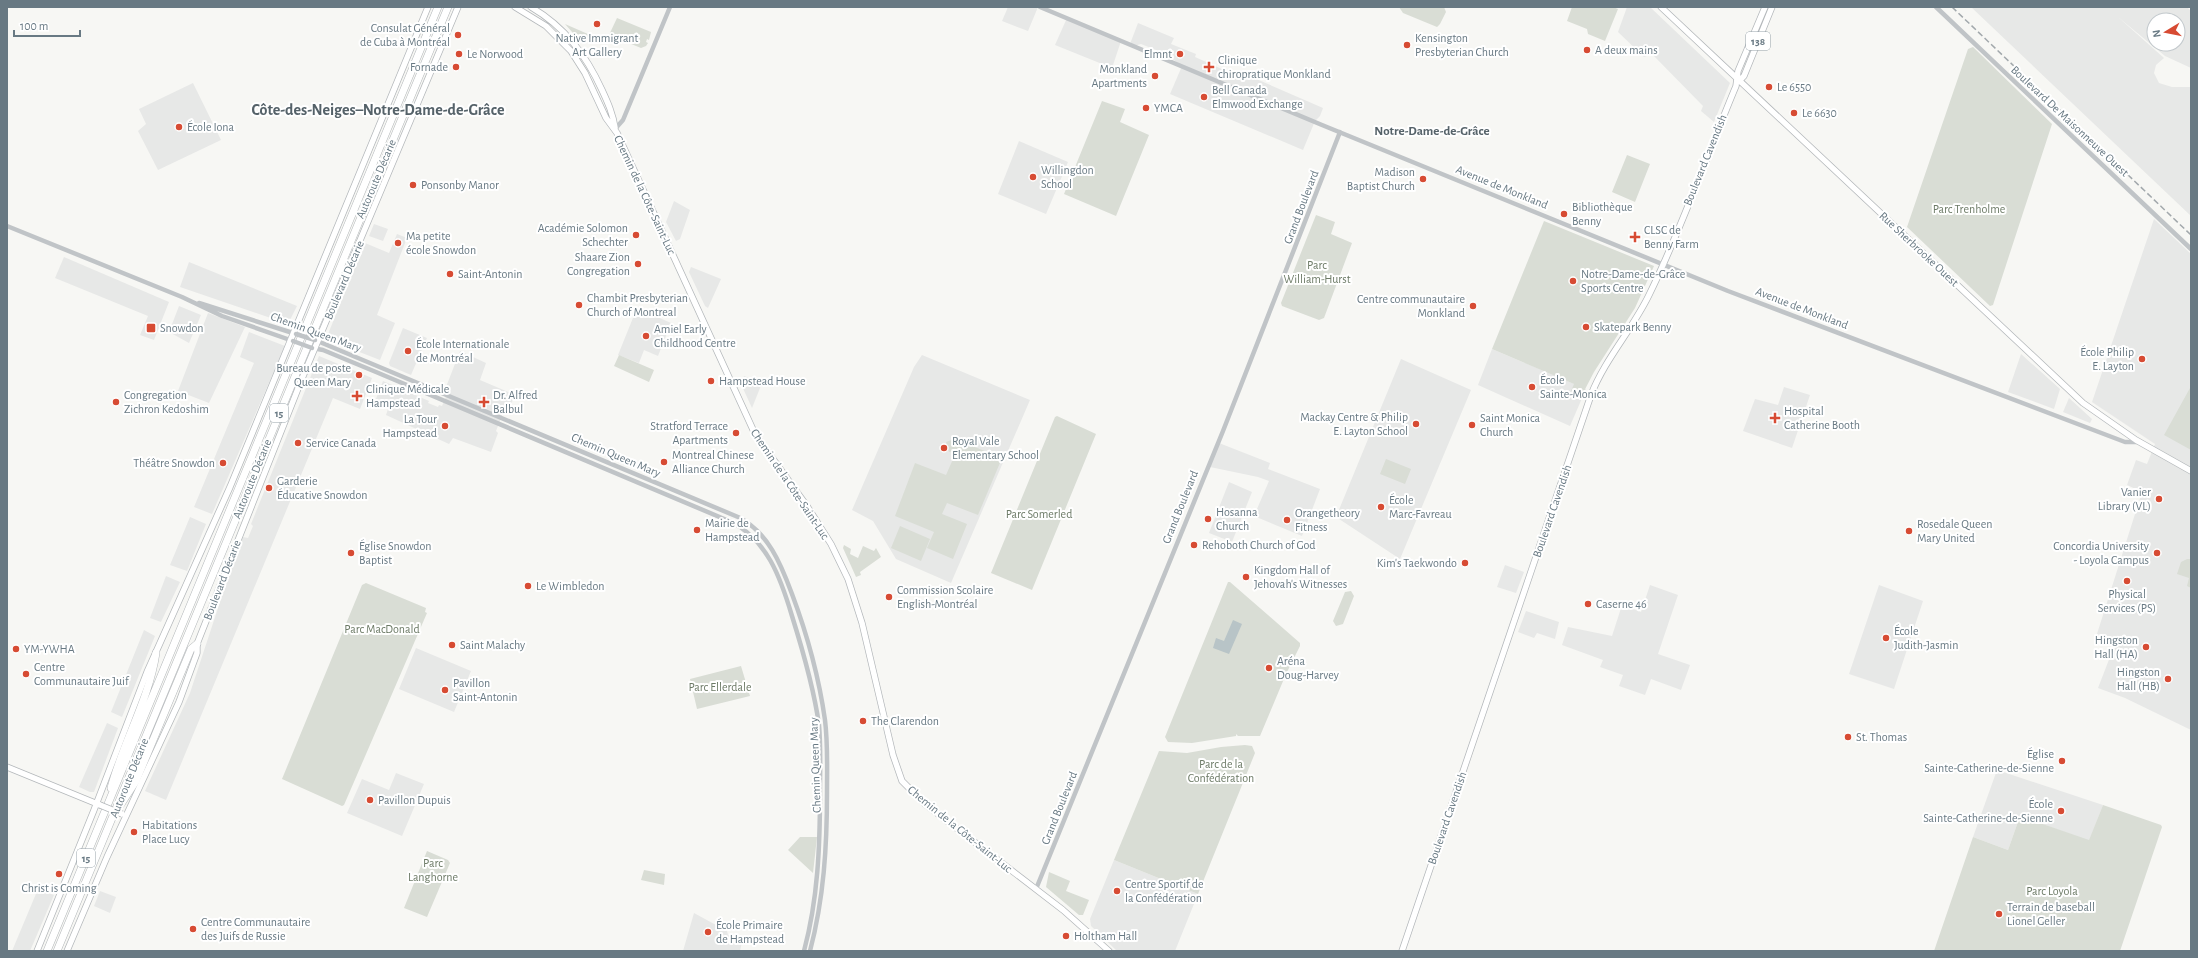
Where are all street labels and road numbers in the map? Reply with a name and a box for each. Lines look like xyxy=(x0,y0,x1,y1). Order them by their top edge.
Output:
road number: 138 xyxy=(1746,32,1770,50)
street label: Boulevard De Maisonneuve Ouest xyxy=(2009,63,2131,179)
street label: Boulevard Cavendish xyxy=(1681,113,1729,207)
street label: Chemin de la Côte-Saint-Luc xyxy=(612,133,678,257)
street label: Autoroute Décarie xyxy=(354,138,398,220)
street label: Avenue de Monkland xyxy=(1454,163,1550,211)
street label: Grand Boulevard xyxy=(1281,169,1321,245)
street label: Rue Sherbrooke Ouest xyxy=(1877,209,1961,289)
street label: Boulevard Décarie xyxy=(322,239,366,321)
street label: Avenue de Monkland xyxy=(1754,285,1850,331)
street label: Chemin Queen Mary xyxy=(269,310,363,355)
road number: 15 xyxy=(270,404,288,422)
street label: Chemin de la Côte-Saint-Luc xyxy=(749,427,832,542)
street label: Chemin Queen Mary xyxy=(569,431,662,480)
street label: Autoroute Décarie xyxy=(231,437,273,521)
street label: Boulevard Cavendish xyxy=(1530,463,1574,559)
street label: Grand Boulevard xyxy=(1160,469,1200,545)
street label: Boulevard Décarie xyxy=(201,538,243,622)
street label: Chemin Queen Mary xyxy=(807,717,824,813)
street label: Autoroute Décarie xyxy=(108,736,150,820)
street label: Grand Boulevard xyxy=(1039,770,1079,846)
street label: Boulevard Cavendish xyxy=(1425,770,1469,866)
street label: Chemin de la Côte-Saint-Luc xyxy=(906,783,1015,875)
road number: 15 xyxy=(77,849,95,867)

